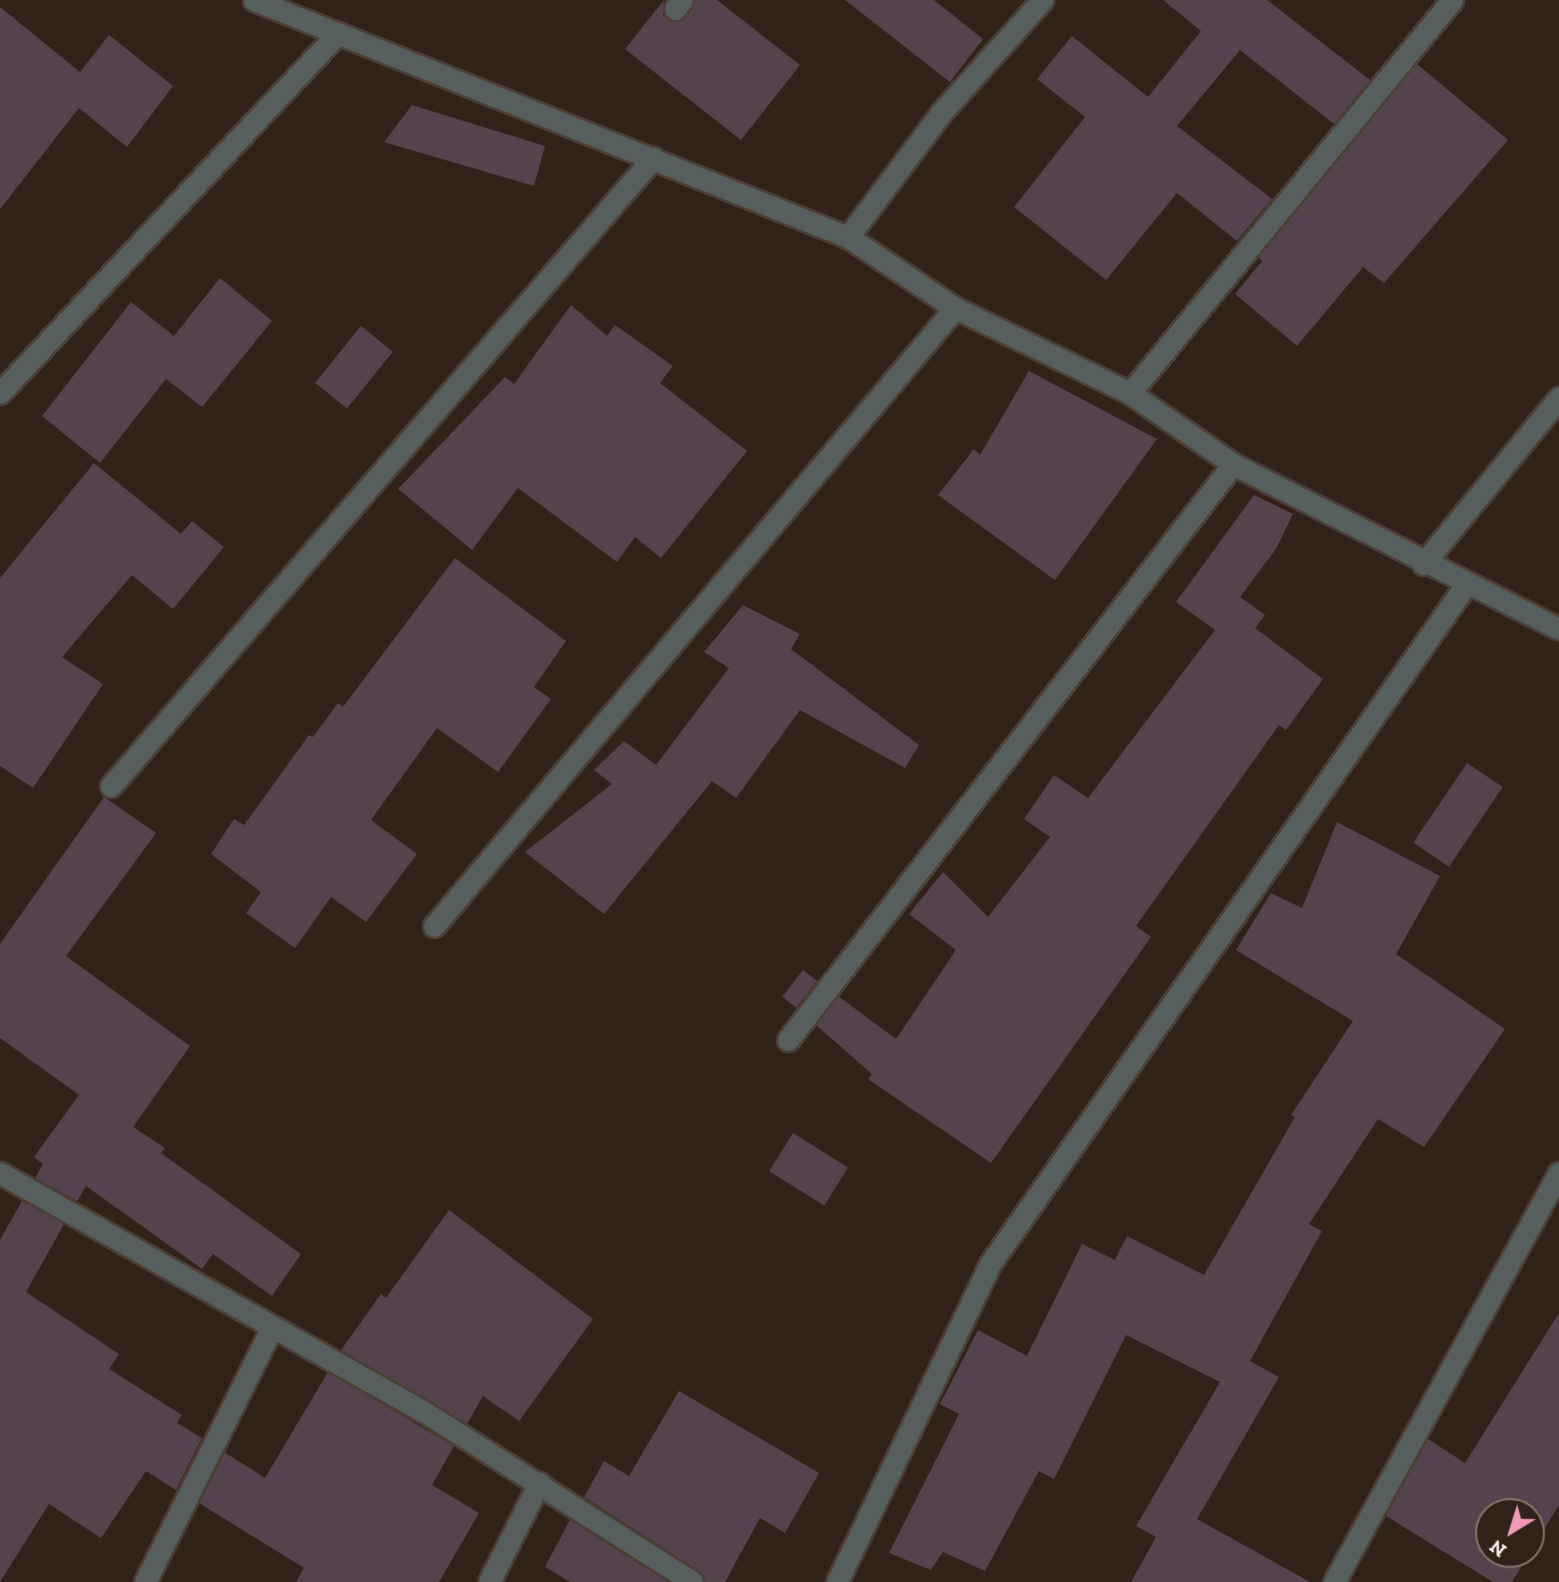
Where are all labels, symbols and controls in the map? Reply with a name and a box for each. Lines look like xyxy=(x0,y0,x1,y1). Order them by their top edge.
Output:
north arrow xyxy=(1475,1498,1545,1568)
text: N xyxy=(1485,1535,1511,1562)

